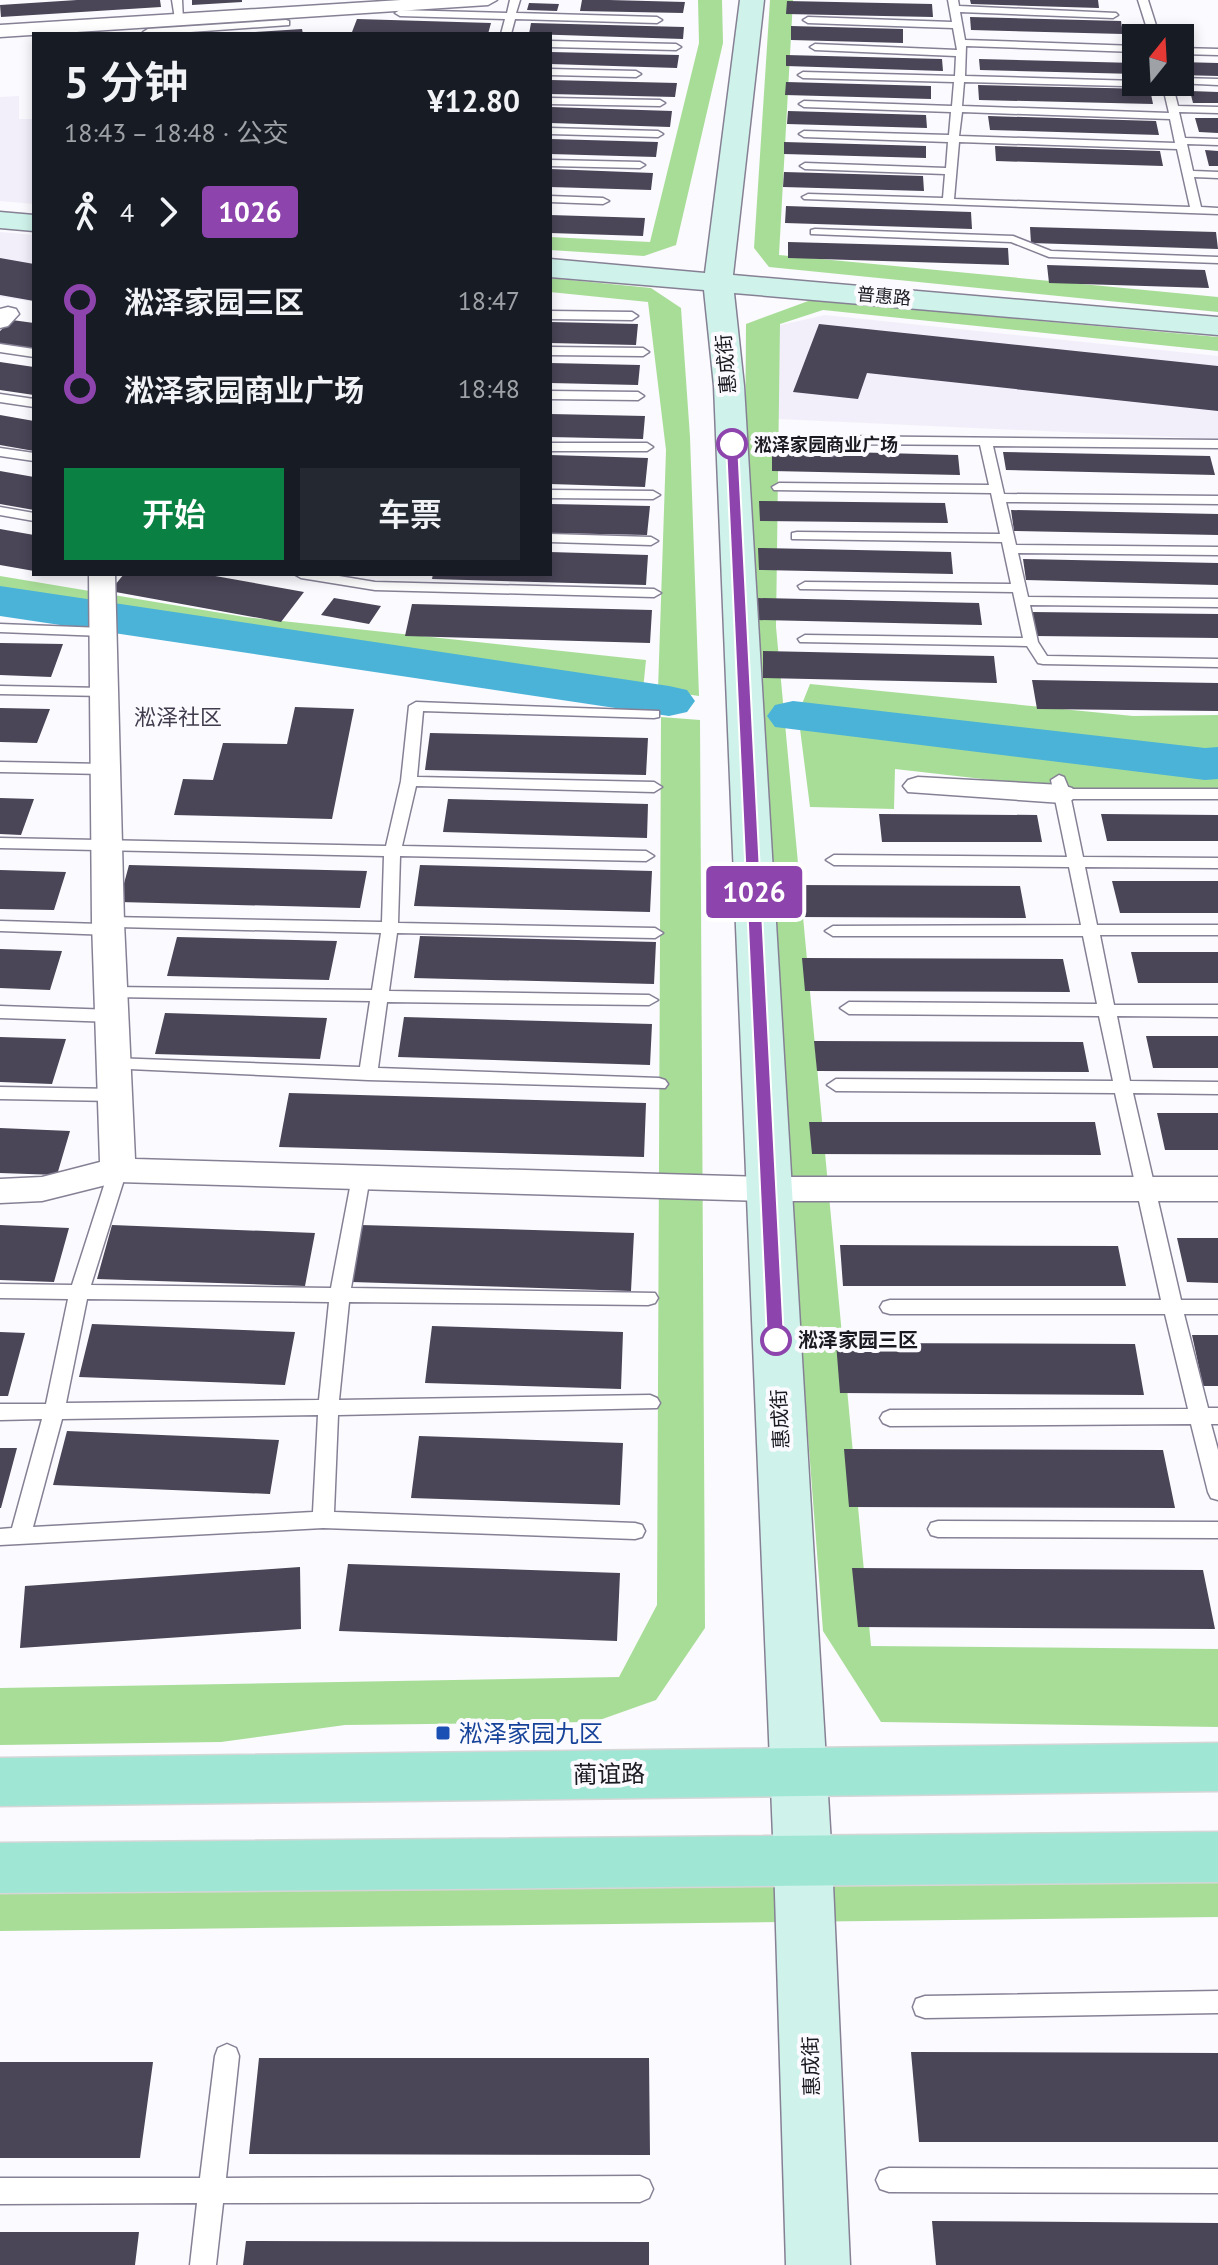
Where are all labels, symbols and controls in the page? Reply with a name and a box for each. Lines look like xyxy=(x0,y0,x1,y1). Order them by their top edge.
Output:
north arrow xyxy=(1122,24,1194,96)
map controls xyxy=(1122,24,1194,96)
text: 5 分钟 xyxy=(64,53,188,110)
text: ¥12.80 xyxy=(428,81,520,120)
text: 18:43 – 18:48 · 公交 xyxy=(64,116,288,149)
icon: walk xyxy=(64,190,108,234)
icon: forward xyxy=(146,190,190,234)
text: 1026 xyxy=(218,193,282,230)
text: 4 xyxy=(120,196,134,229)
text: 淞泽家园三区 xyxy=(124,282,304,321)
street label: 普惠路 xyxy=(856,282,912,310)
text: 18:47 xyxy=(458,284,520,317)
street label: 惠成街 xyxy=(710,333,742,395)
text: 淞泽家园商业广场 xyxy=(124,370,364,409)
text: 18:48 xyxy=(458,372,520,405)
marker: 淞泽家园商业广场 xyxy=(717,429,747,459)
place label: 淞泽家园商业广场 xyxy=(754,433,898,456)
button: 开始 xyxy=(64,468,284,560)
button: 车票 xyxy=(300,468,520,560)
district label: 淞泽社区 xyxy=(134,703,222,731)
line badge: 1026 xyxy=(698,866,810,918)
text: 1026 xyxy=(722,873,786,910)
marker: 淞泽家园三区 xyxy=(761,1325,791,1355)
place label: 淞泽家园三区 xyxy=(798,1327,918,1353)
street label: 惠成街 xyxy=(765,1388,795,1450)
place label: 淞泽家园九区 xyxy=(459,1718,603,1749)
marker: 淞泽家园九区 xyxy=(434,1724,452,1742)
street label: 蔺谊路 xyxy=(573,1758,645,1790)
street label: 惠成街 xyxy=(797,2036,825,2096)

